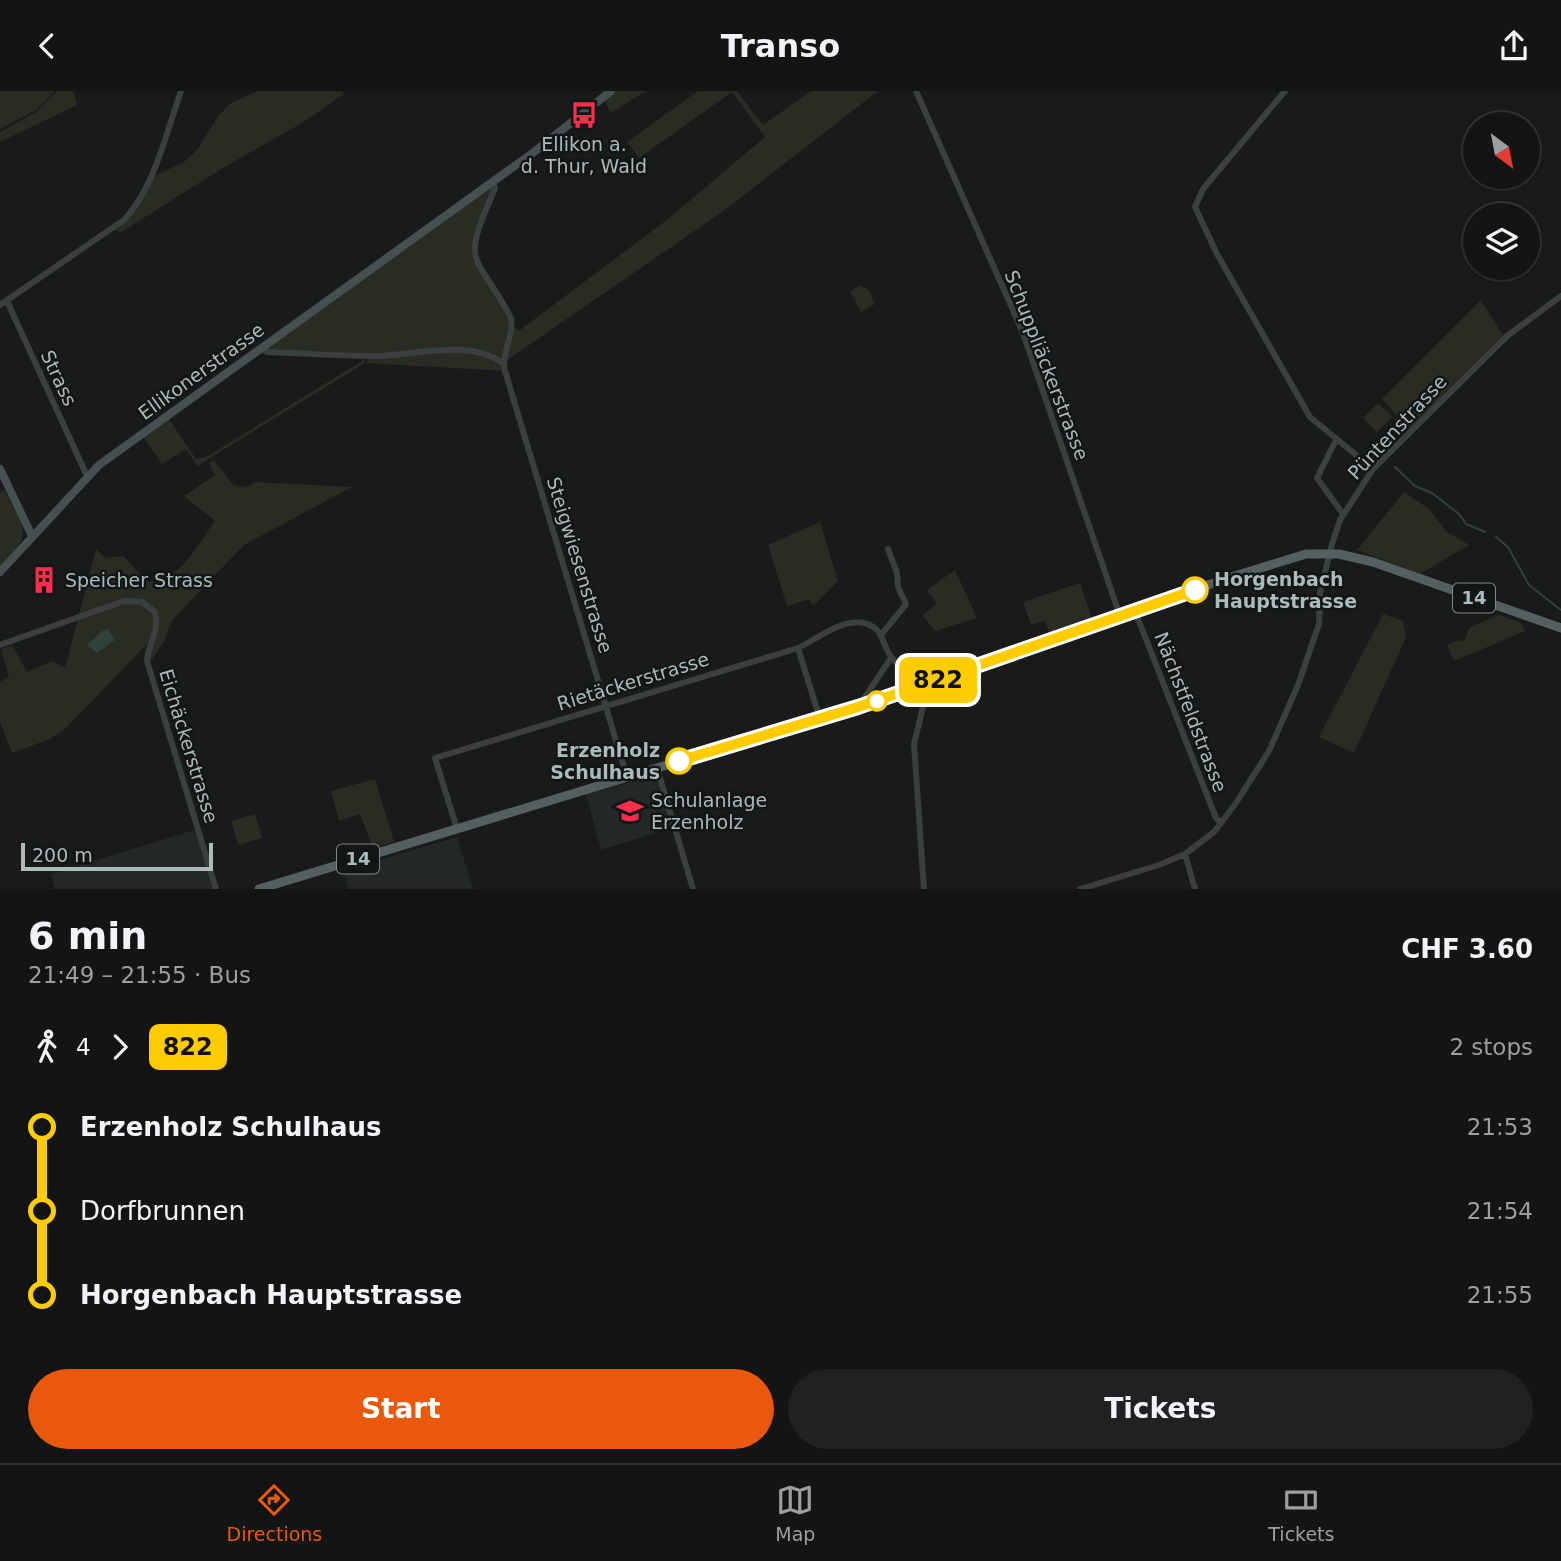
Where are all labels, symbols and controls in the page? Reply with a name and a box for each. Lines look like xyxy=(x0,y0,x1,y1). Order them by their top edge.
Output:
icon: back xyxy=(28,27,66,65)
text: Transo xyxy=(721,27,840,65)
icon: share xyxy=(1495,27,1533,65)
bus stop icon: Ellikon a. d. Thur, Wald xyxy=(569,100,599,130)
north arrow xyxy=(1463,112,1540,189)
map controls xyxy=(1463,112,1540,280)
place label: Ellikon a. d. Thur, Wald xyxy=(521,133,647,177)
button: layers xyxy=(1463,203,1540,280)
street label: Schuppliäckerstrasse xyxy=(1001,267,1093,463)
street label: Ellikonerstrasse xyxy=(134,318,268,424)
street label: Strass xyxy=(37,347,81,409)
street label: Püntenstrasse xyxy=(1343,370,1451,484)
street label: Steigwiesenstrasse xyxy=(543,474,617,656)
building icon: Speicher Strass xyxy=(29,565,59,595)
place label: Horgenbach Hauptstrasse xyxy=(1214,568,1357,612)
place label: Speicher Strass xyxy=(65,569,213,591)
marker: Horgenbach Hauptstrasse xyxy=(1182,577,1208,603)
road number: 14 xyxy=(1453,583,1495,613)
street label: Nächstfeldstrasse xyxy=(1150,629,1232,795)
street label: Rietäckerstrasse xyxy=(554,647,712,715)
line badge: 822 xyxy=(898,657,978,703)
street label: Eichäckerstrasse xyxy=(155,666,223,826)
text: 822 xyxy=(913,666,963,694)
unlabelled marker xyxy=(867,691,887,711)
place label: Erzenholz Schulhaus xyxy=(550,739,660,783)
marker: Erzenholz Schulhaus xyxy=(666,748,692,774)
place label: Schulanlage Erzenholz xyxy=(651,789,767,833)
school or university icon: Schulanlage Erzenholz xyxy=(615,796,645,826)
scale bar xyxy=(21,840,214,872)
text: 200 m xyxy=(32,844,93,866)
road number: 14 xyxy=(337,845,379,873)
text: 6 min xyxy=(28,914,147,958)
text: CHF 3.60 xyxy=(1401,934,1533,964)
text: 21:49 – 21:55 · Bus xyxy=(28,962,251,988)
icon: walk xyxy=(28,1028,66,1066)
icon: forward xyxy=(101,1028,139,1066)
text: 822 xyxy=(163,1033,213,1061)
text: 4 xyxy=(76,1034,91,1060)
text: 2 stops xyxy=(1449,1034,1533,1060)
text: Erzenholz Schulhaus xyxy=(80,1112,381,1142)
text: 21:53 xyxy=(1467,1114,1533,1140)
text: Dorfbrunnen xyxy=(80,1196,245,1226)
text: 21:54 xyxy=(1467,1198,1533,1224)
text: Horgenbach Hauptstrasse xyxy=(80,1280,462,1310)
text: 21:55 xyxy=(1467,1282,1533,1308)
button: Start xyxy=(28,1369,774,1449)
button: Tickets xyxy=(788,1369,1533,1449)
tab: Directions xyxy=(227,1481,322,1545)
tab: Map xyxy=(775,1481,815,1545)
tab: Tickets xyxy=(1268,1481,1334,1545)

